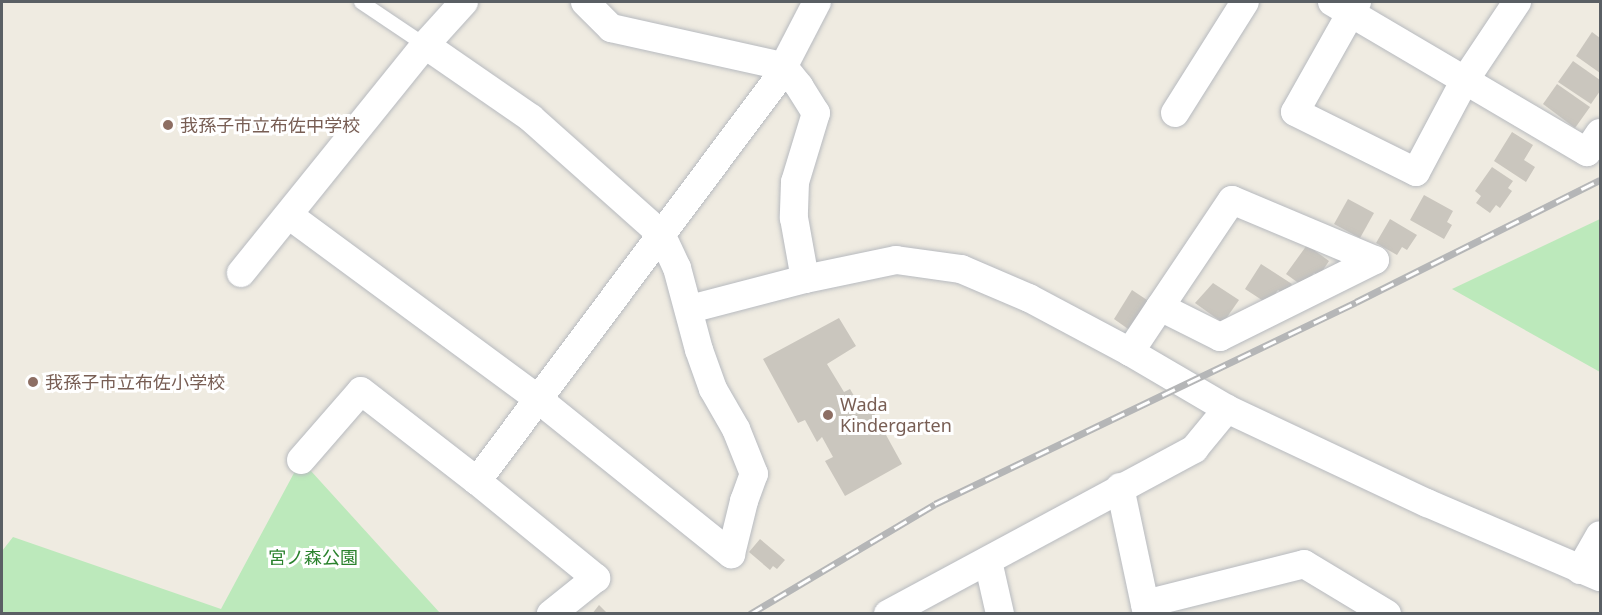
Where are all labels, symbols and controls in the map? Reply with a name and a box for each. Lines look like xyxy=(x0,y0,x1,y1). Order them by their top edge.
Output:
place label: 我孫子市立布佐中学校 xyxy=(180,114,360,136)
marker: 我孫子市立布佐中学校 xyxy=(161,118,175,132)
place label: 我孫子市立布佐小学校 xyxy=(45,371,225,393)
marker: 我孫子市立布佐小学校 xyxy=(26,375,40,389)
place label: Wada Kindergarten xyxy=(840,394,952,436)
marker: Wada Kindergarten xyxy=(821,408,835,422)
park label: 宮ノ森公園 xyxy=(268,546,358,568)

